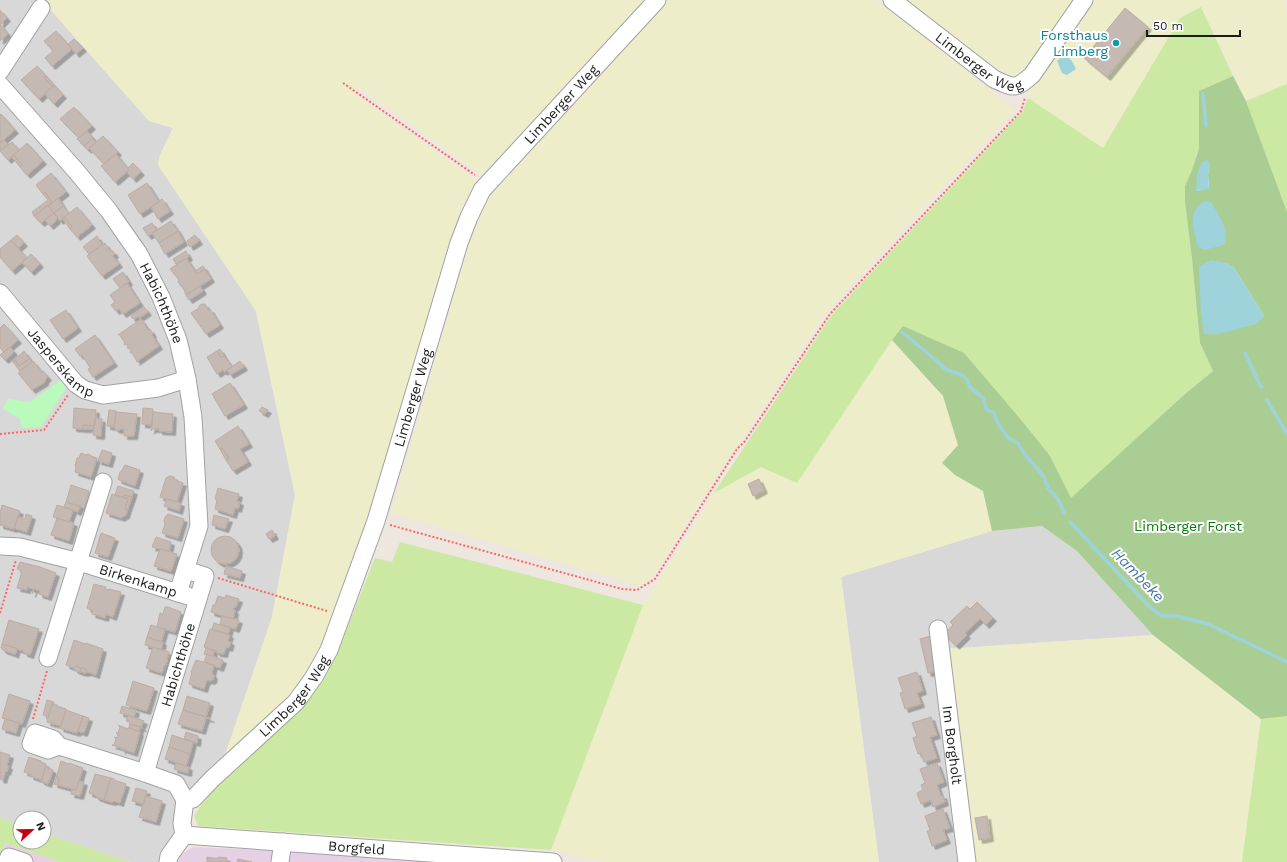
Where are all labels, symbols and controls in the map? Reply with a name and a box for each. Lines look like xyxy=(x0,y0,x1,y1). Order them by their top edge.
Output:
scale bar xyxy=(1147,12,1240,38)
text: 50 m xyxy=(1153,19,1183,33)
place label: Forsthaus Limberg xyxy=(1041,27,1109,59)
street label: Limberger Weg xyxy=(932,29,1026,94)
marker: Forsthaus Limberg xyxy=(1111,38,1121,48)
street label: Limberger Weg xyxy=(521,61,602,147)
street label: Habichthöhe xyxy=(137,260,186,346)
street label: Jasperskamp xyxy=(24,324,96,400)
street label: Limberger Weg xyxy=(391,346,435,449)
park label: Limberger Forst xyxy=(1134,518,1242,534)
water label: Hambeke xyxy=(1108,544,1168,606)
street label: Birkenkamp xyxy=(97,561,179,600)
street label: Habichthöhe xyxy=(158,621,198,709)
street label: Limberger Weg xyxy=(256,652,333,740)
street label: Im Borgholt xyxy=(940,705,965,786)
north arrow xyxy=(12,810,52,850)
text: N xyxy=(33,820,48,833)
street label: Borgfeld xyxy=(328,838,385,858)

